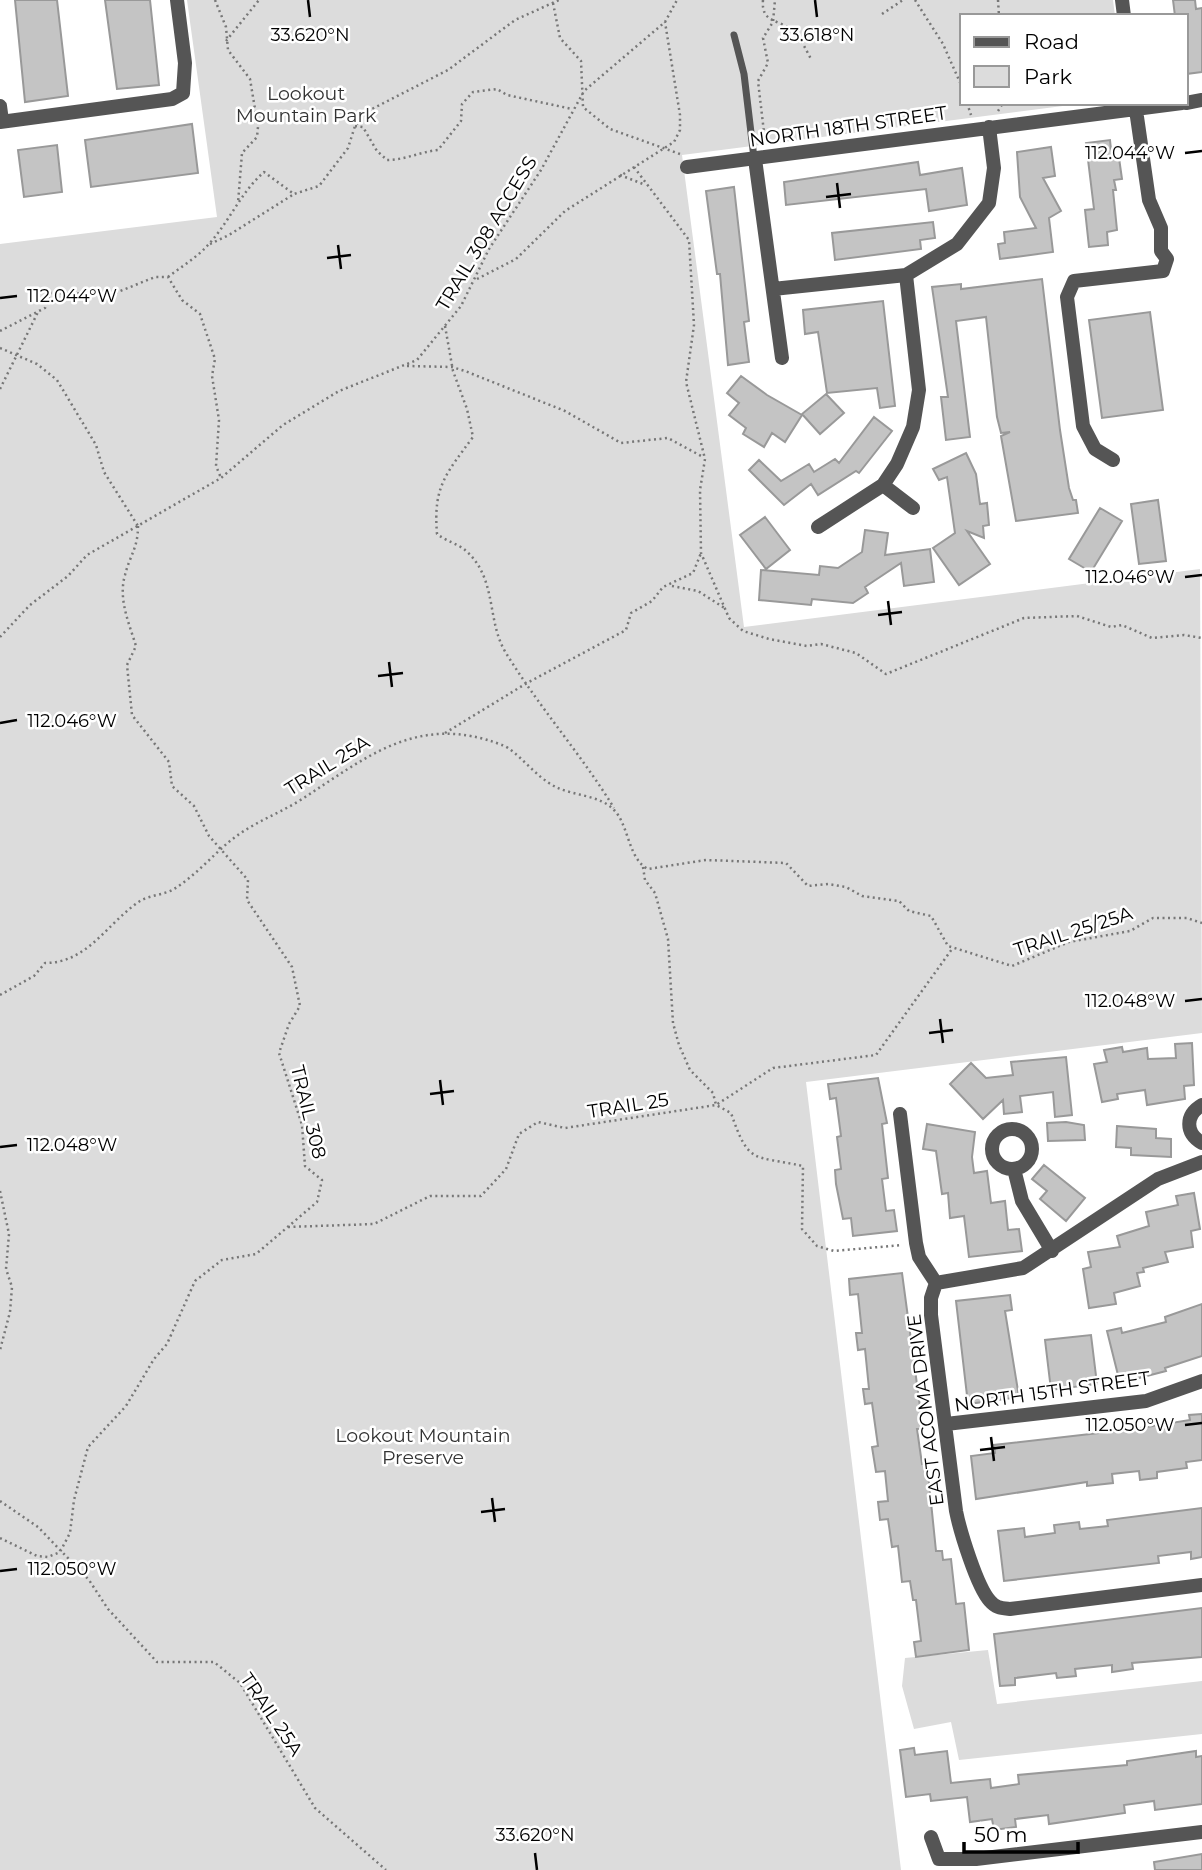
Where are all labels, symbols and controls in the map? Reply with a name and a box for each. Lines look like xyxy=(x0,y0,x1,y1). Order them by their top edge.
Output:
legend xyxy=(960,14,1188,105)
text: 33.620°N xyxy=(270,24,350,46)
text: 33.618°N xyxy=(780,24,854,46)
text: Road xyxy=(1024,29,1079,54)
text: Park xyxy=(1024,64,1072,89)
park label: Lookout Mountain Park xyxy=(236,82,377,127)
street label: NORTH 18TH STREET xyxy=(748,101,948,152)
text: 112.044°W xyxy=(1085,142,1175,164)
street label: TRAIL 308 ACCESS xyxy=(431,152,542,315)
text: 112.044°W xyxy=(27,285,117,307)
text: 112.046°W xyxy=(1085,566,1175,588)
text: 112.046°W xyxy=(27,710,117,732)
street label: TRAIL 25A xyxy=(281,730,374,800)
street label: TRAIL 25/25A xyxy=(1011,901,1136,961)
text: 112.048°W xyxy=(1085,990,1175,1012)
street label: TRAIL 308 xyxy=(286,1063,331,1161)
street label: TRAIL 25 xyxy=(586,1088,670,1123)
text: 112.048°W xyxy=(27,1134,117,1156)
street label: EAST ACOMA DRIVE xyxy=(902,1313,949,1507)
street label: NORTH 15TH STREET xyxy=(953,1366,1152,1417)
text: 112.050°W xyxy=(1085,1414,1175,1436)
park label: Lookout Mountain Preserve xyxy=(335,1424,511,1469)
text: 112.050°W xyxy=(27,1558,117,1580)
street label: TRAIL 25A xyxy=(235,1668,308,1761)
scale bar xyxy=(964,1811,1078,1855)
text: 50 m xyxy=(974,1822,1028,1847)
text: 33.620°N xyxy=(495,1824,575,1846)

